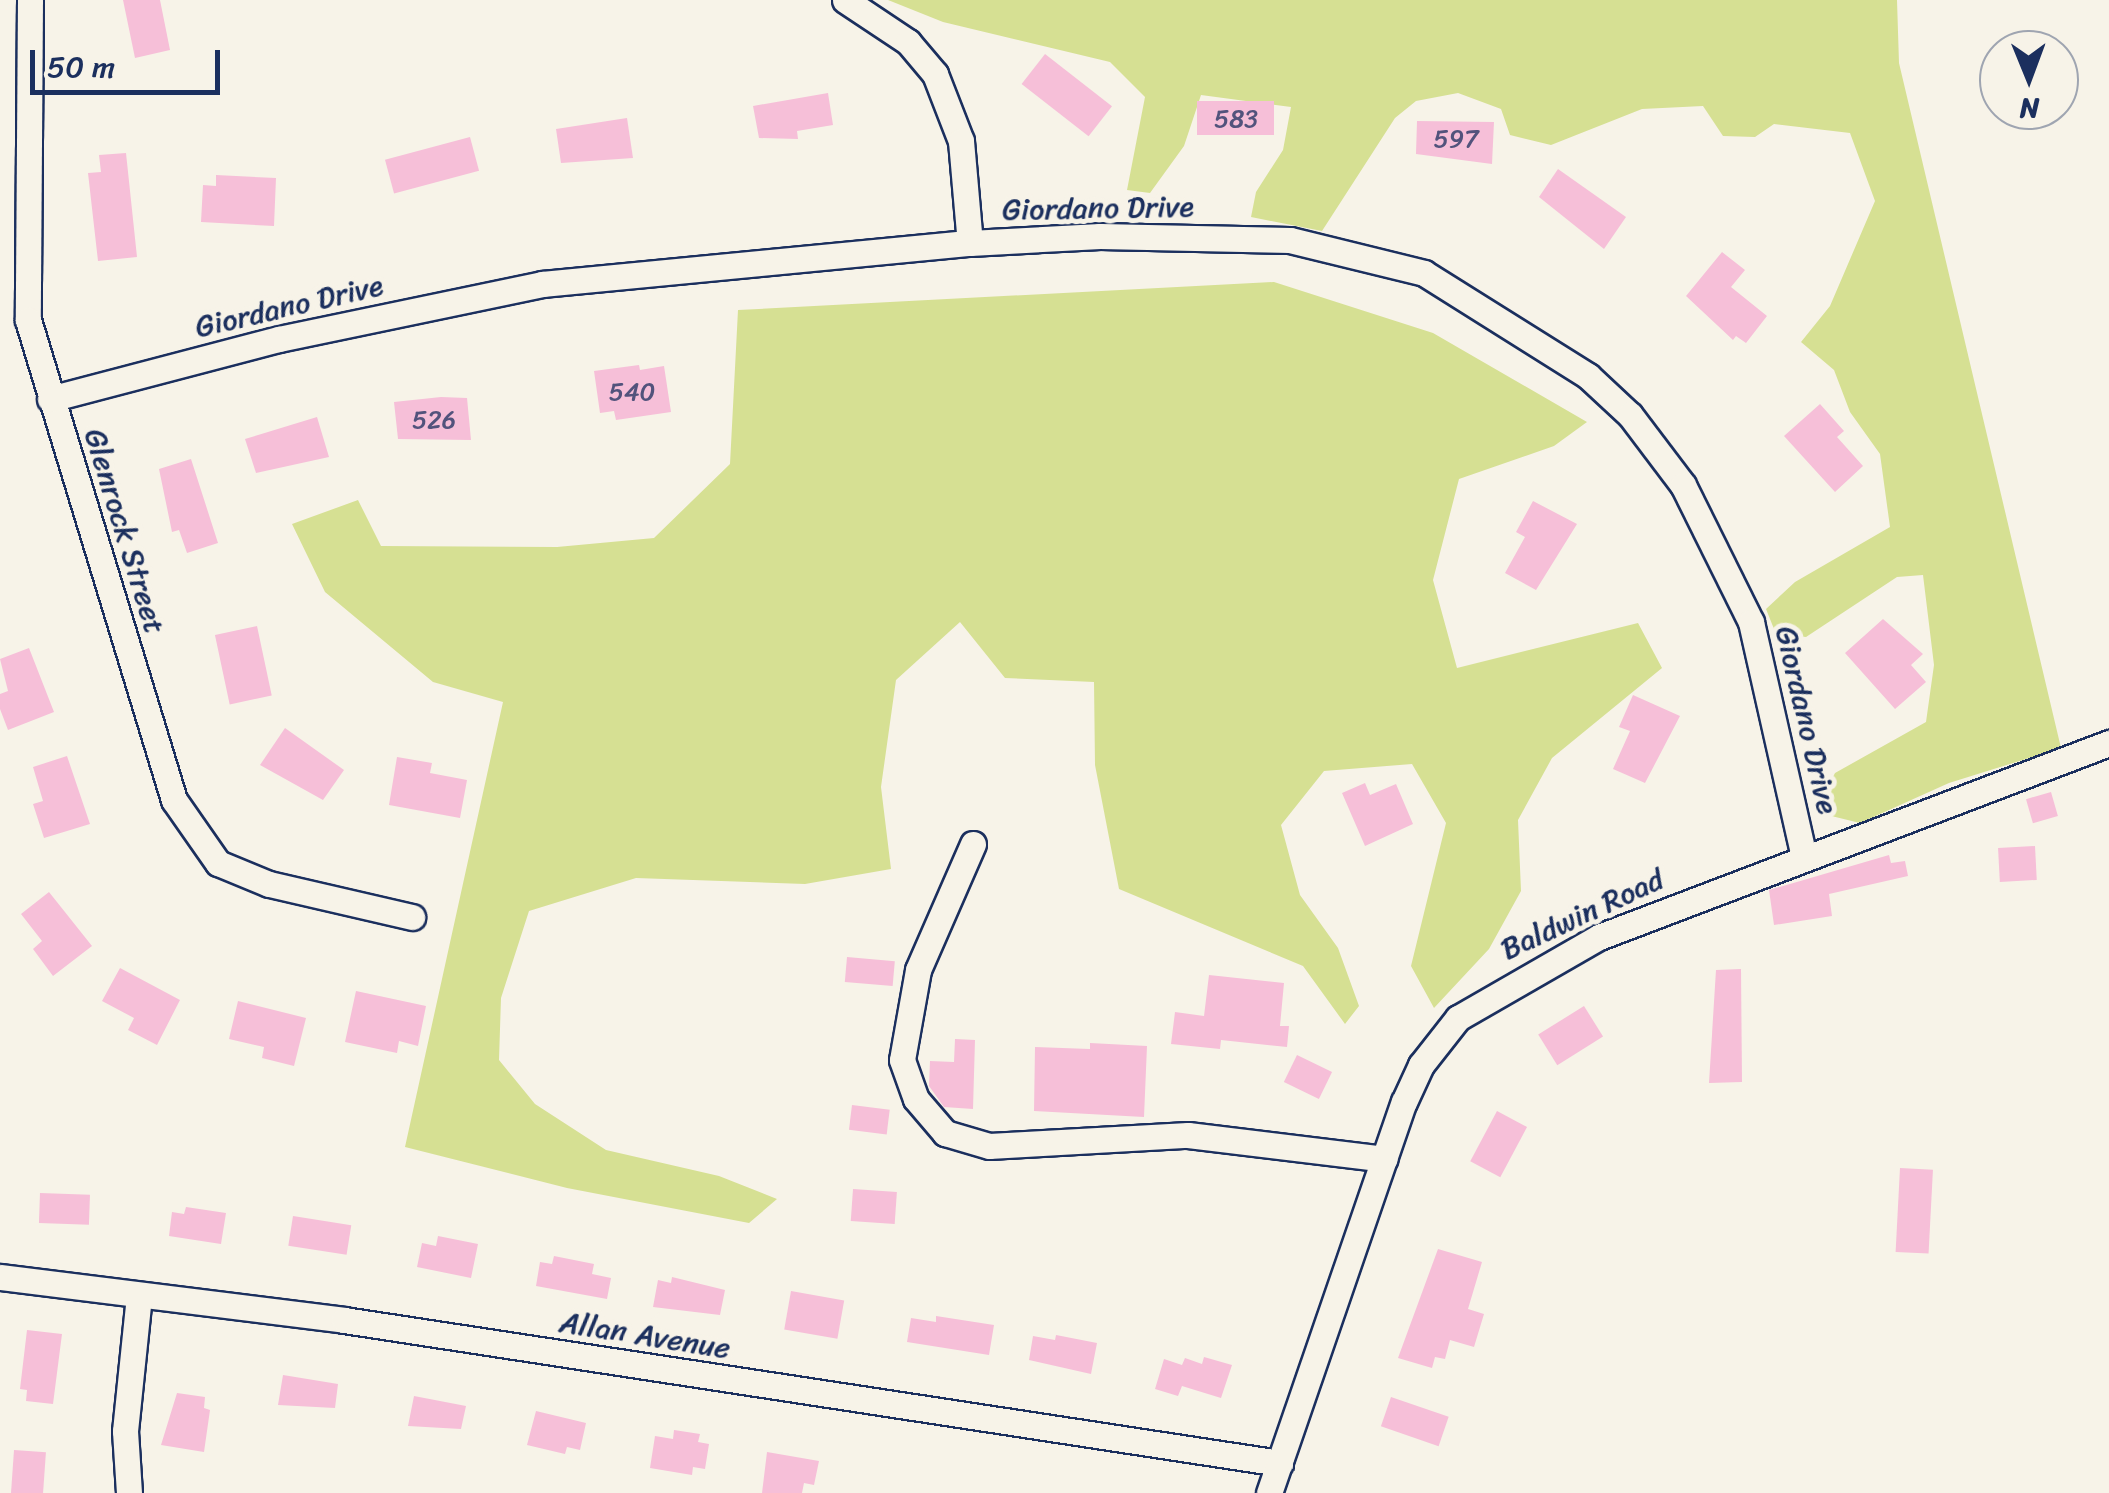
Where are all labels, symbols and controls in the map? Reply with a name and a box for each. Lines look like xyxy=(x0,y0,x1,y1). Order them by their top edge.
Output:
scale bar xyxy=(35,30,225,92)
north arrow xyxy=(1979,30,2079,130)
text: 50 m xyxy=(47,40,115,94)
text: N xyxy=(2019,84,2040,133)
house number: 583 xyxy=(1214,104,1258,134)
house number: 597 xyxy=(1434,124,1478,154)
street label: Giordano Drive xyxy=(1001,188,1195,228)
street label: Giordano Drive xyxy=(191,267,387,345)
house number: 540 xyxy=(609,377,655,407)
house number: 526 xyxy=(412,405,456,435)
street label: Glenrock Street xyxy=(77,424,173,638)
street label: Giordano Drive xyxy=(1768,622,1846,818)
street label: Baldwin Road xyxy=(1495,861,1669,967)
street label: Allan Avenue xyxy=(557,1304,733,1366)

